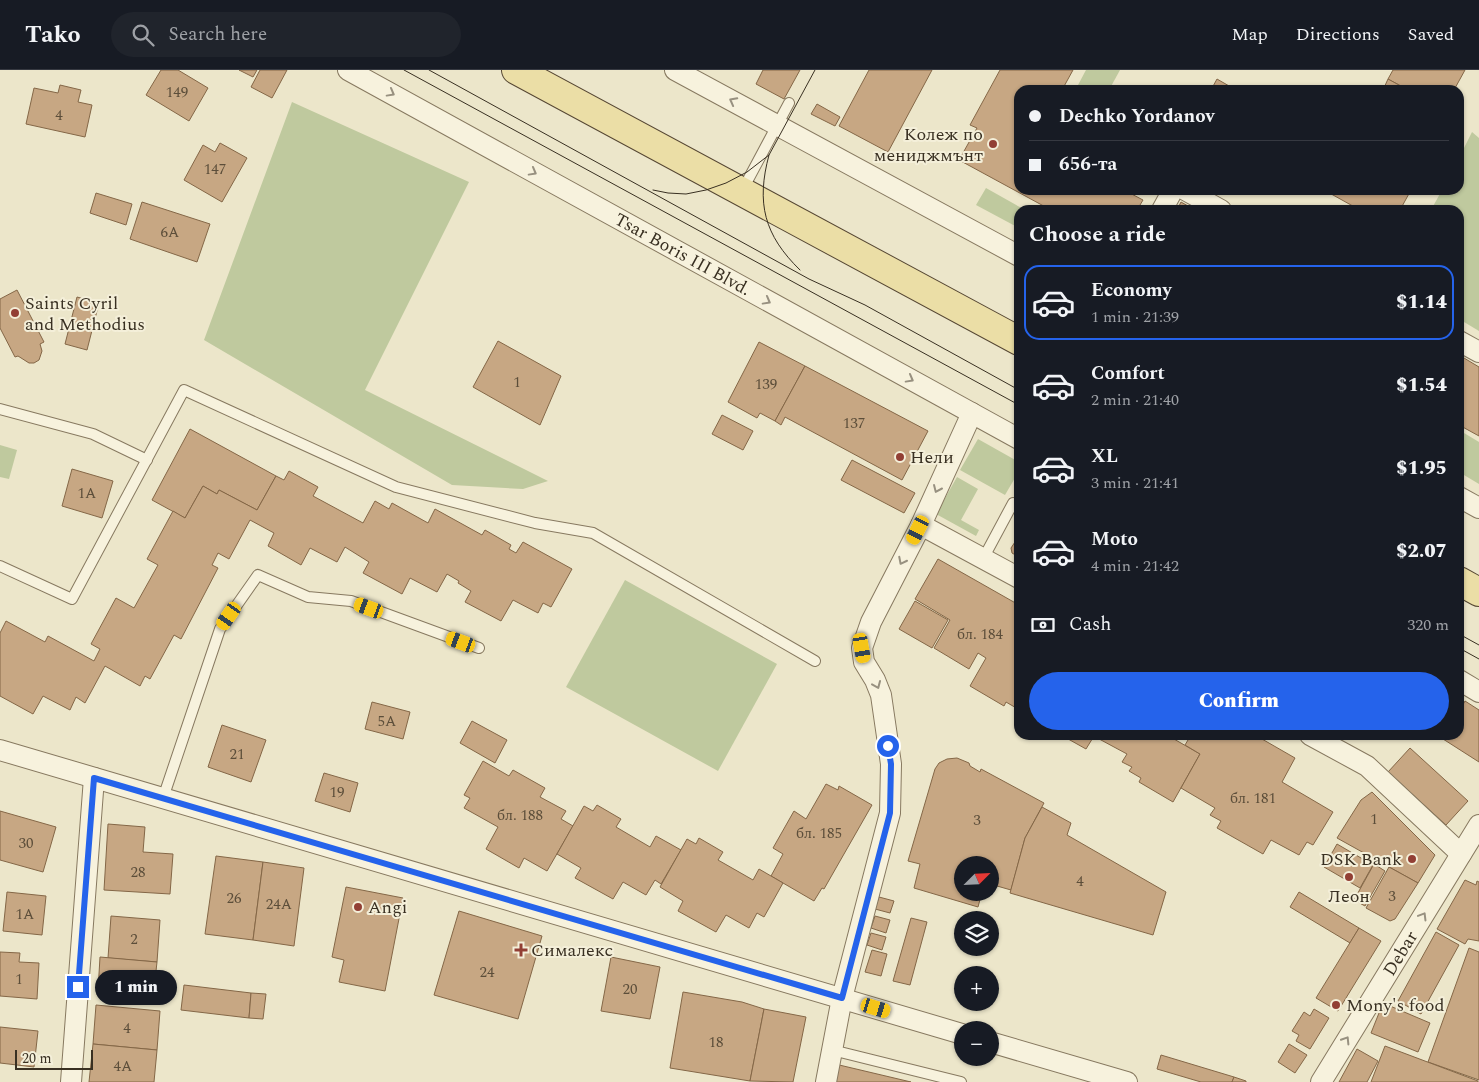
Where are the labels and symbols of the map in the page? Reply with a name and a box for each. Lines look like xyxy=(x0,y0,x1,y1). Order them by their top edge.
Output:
house number: 149 xyxy=(166,81,188,104)
one-way arrow xyxy=(385,87,394,97)
one-way arrow xyxy=(730,97,739,107)
house number: 4 xyxy=(55,104,63,127)
place label: Колеж по мениджмънт xyxy=(874,121,983,169)
marker: Колеж по мениджмънт xyxy=(987,138,999,150)
house number: 147 xyxy=(204,158,226,181)
one-way arrow xyxy=(528,165,537,175)
street label: Tsar Boris III Blvd. xyxy=(610,206,756,303)
house number: 6А xyxy=(161,221,179,244)
place label: Saints Cyril and Methodius xyxy=(25,290,145,338)
one-way arrow xyxy=(762,294,771,304)
marker: Saints Cyril and Methodius xyxy=(9,307,21,319)
house number: 1 xyxy=(513,371,521,394)
house number: 139 xyxy=(755,373,777,396)
one-way arrow xyxy=(904,373,913,383)
house number: 137 xyxy=(843,412,865,435)
place label: Нели xyxy=(910,444,954,471)
marker: Нели xyxy=(894,451,906,463)
house number: 1А xyxy=(78,482,96,505)
one-way arrow xyxy=(933,484,944,493)
car xyxy=(904,513,931,547)
one-way arrow xyxy=(898,556,908,565)
car xyxy=(352,596,385,620)
car xyxy=(214,599,243,633)
house number: бл. 184 xyxy=(957,623,1004,646)
car xyxy=(444,630,477,654)
car xyxy=(852,632,871,664)
one-way arrow xyxy=(870,680,881,689)
house number: 5А xyxy=(378,710,396,733)
route start xyxy=(877,735,899,757)
house number: 21 xyxy=(229,743,245,766)
house number: 19 xyxy=(329,781,345,804)
house number: бл. 181 xyxy=(1230,787,1276,810)
house number: бл. 188 xyxy=(497,804,543,827)
house number: 1 xyxy=(1370,808,1378,831)
house number: 3 xyxy=(973,809,981,832)
house number: бл. 185 xyxy=(796,822,842,845)
house number: 30 xyxy=(18,832,34,855)
place label: DSK Bank xyxy=(1320,846,1402,873)
marker: DSK Bank xyxy=(1406,853,1418,865)
north arrow xyxy=(954,856,999,901)
house number: 28 xyxy=(130,861,146,884)
house number: 4 xyxy=(1076,870,1084,893)
marker: Леон xyxy=(1343,871,1355,883)
place label: Леон xyxy=(1328,883,1370,910)
house number: 3 xyxy=(1388,885,1396,908)
house number: 26 xyxy=(226,887,242,910)
house number: 24А xyxy=(266,893,292,916)
place label: Angi xyxy=(368,894,407,921)
marker: Angi xyxy=(352,901,364,913)
house number: 1А xyxy=(16,903,34,926)
one-way arrow xyxy=(1416,912,1426,921)
street label: Debar xyxy=(1376,926,1424,981)
house number: 2 xyxy=(130,928,138,951)
place label: Сималекс xyxy=(531,937,613,964)
marker: Сималекс xyxy=(515,944,527,956)
house number: 24 xyxy=(479,961,495,984)
house number: 1 xyxy=(15,968,23,991)
callout: 1 min xyxy=(96,970,178,1004)
route end xyxy=(67,976,89,998)
house number: 20 xyxy=(622,978,638,1001)
place label: Mony's food xyxy=(1346,992,1445,1019)
car xyxy=(859,996,892,1020)
marker: Mony's food xyxy=(1330,999,1342,1011)
house number: 4 xyxy=(123,1017,131,1040)
house number: 18 xyxy=(708,1031,724,1054)
one-way arrow xyxy=(1340,1037,1349,1046)
scale bar xyxy=(15,1047,92,1070)
house number: 4А xyxy=(114,1055,132,1078)

